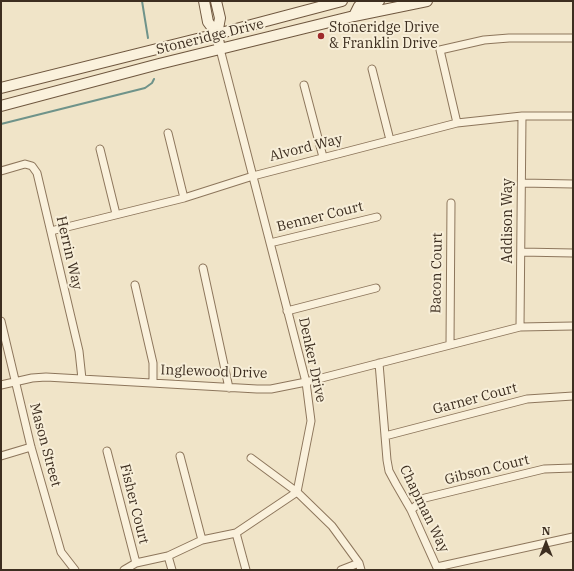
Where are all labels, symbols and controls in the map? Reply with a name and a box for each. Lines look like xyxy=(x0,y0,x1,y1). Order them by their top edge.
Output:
street label: Stoneridge Drive xyxy=(154,16,266,58)
place label: Stoneridge Drive & Franklin Drive xyxy=(329,20,439,52)
marker: Stoneridge Drive & Franklin Drive xyxy=(316,31,326,41)
street label: Alvord Way xyxy=(268,131,344,165)
street label: Addison Way xyxy=(500,178,516,264)
street label: Benner Court xyxy=(275,198,365,236)
street label: Herrin Way xyxy=(52,214,86,292)
street label: Bacon Court xyxy=(428,232,446,314)
street label: Denker Drive xyxy=(295,316,329,404)
street label: Inglewood Drive xyxy=(160,362,268,382)
street label: Garner Court xyxy=(431,380,519,418)
street label: Mason Street xyxy=(26,401,64,489)
street label: Gibson Court xyxy=(443,451,531,489)
street label: Fisher Court xyxy=(116,462,152,546)
street label: Chapman Way xyxy=(396,463,452,555)
north arrow xyxy=(526,523,566,563)
text: N xyxy=(542,524,550,538)

